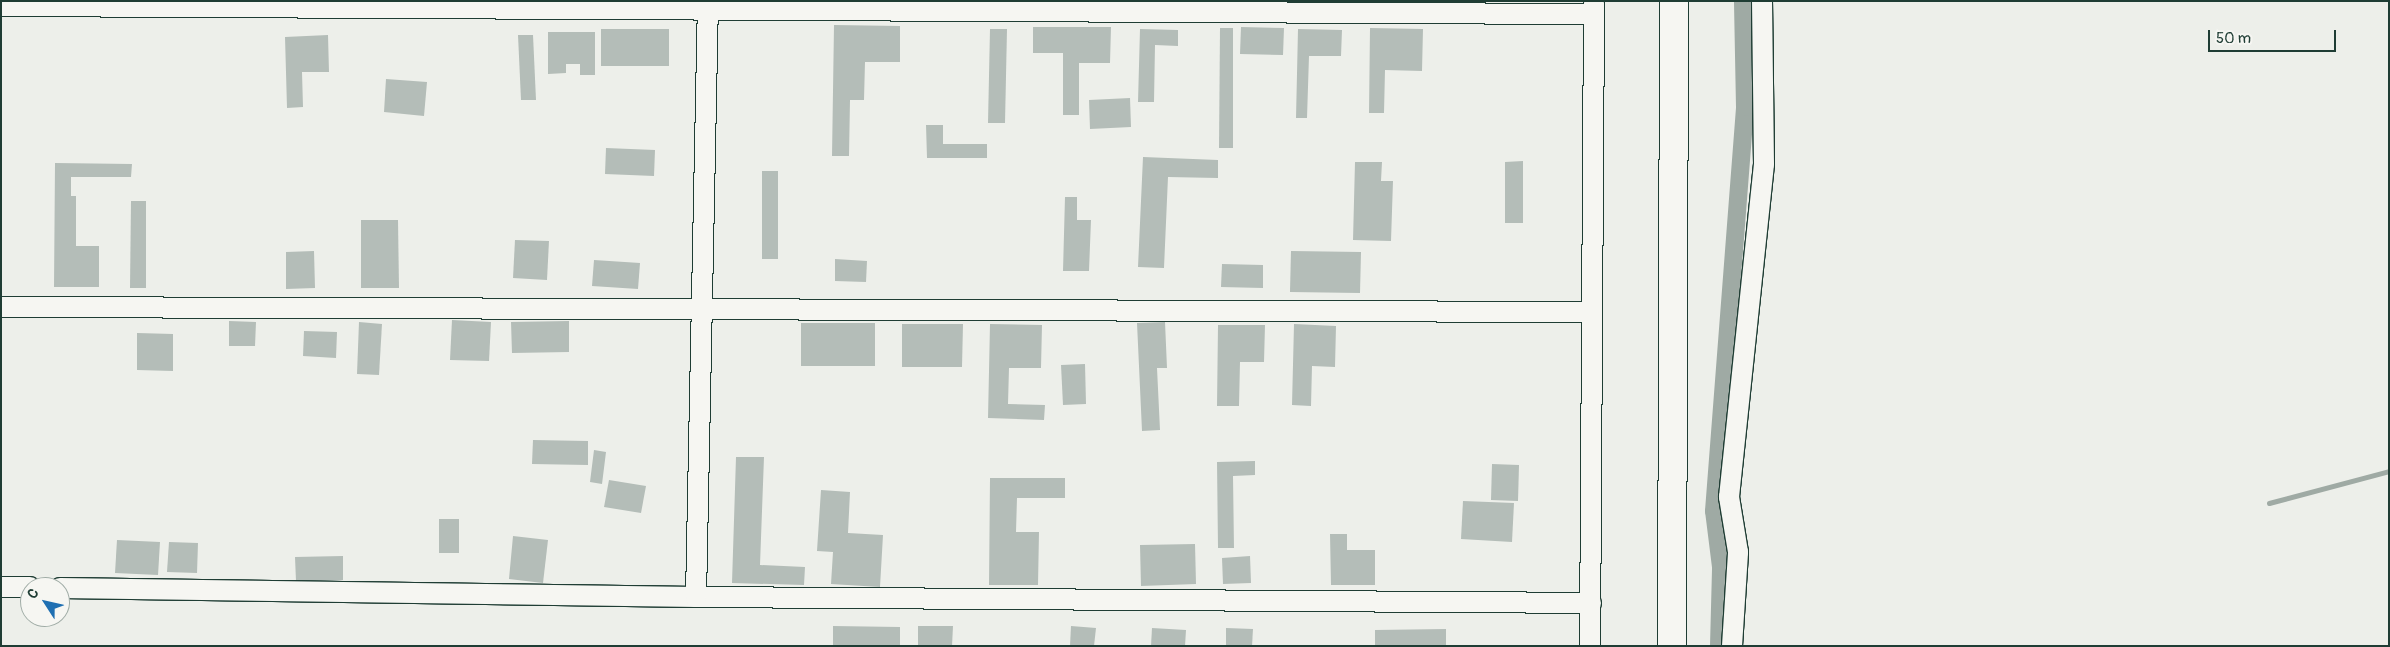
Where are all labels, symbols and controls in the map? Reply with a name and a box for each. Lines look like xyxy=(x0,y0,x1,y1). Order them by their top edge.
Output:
scale bar xyxy=(2210,20,2338,52)
text: 50 m xyxy=(2216,29,2251,48)
north arrow xyxy=(20,577,70,627)
text: С xyxy=(24,585,43,602)

